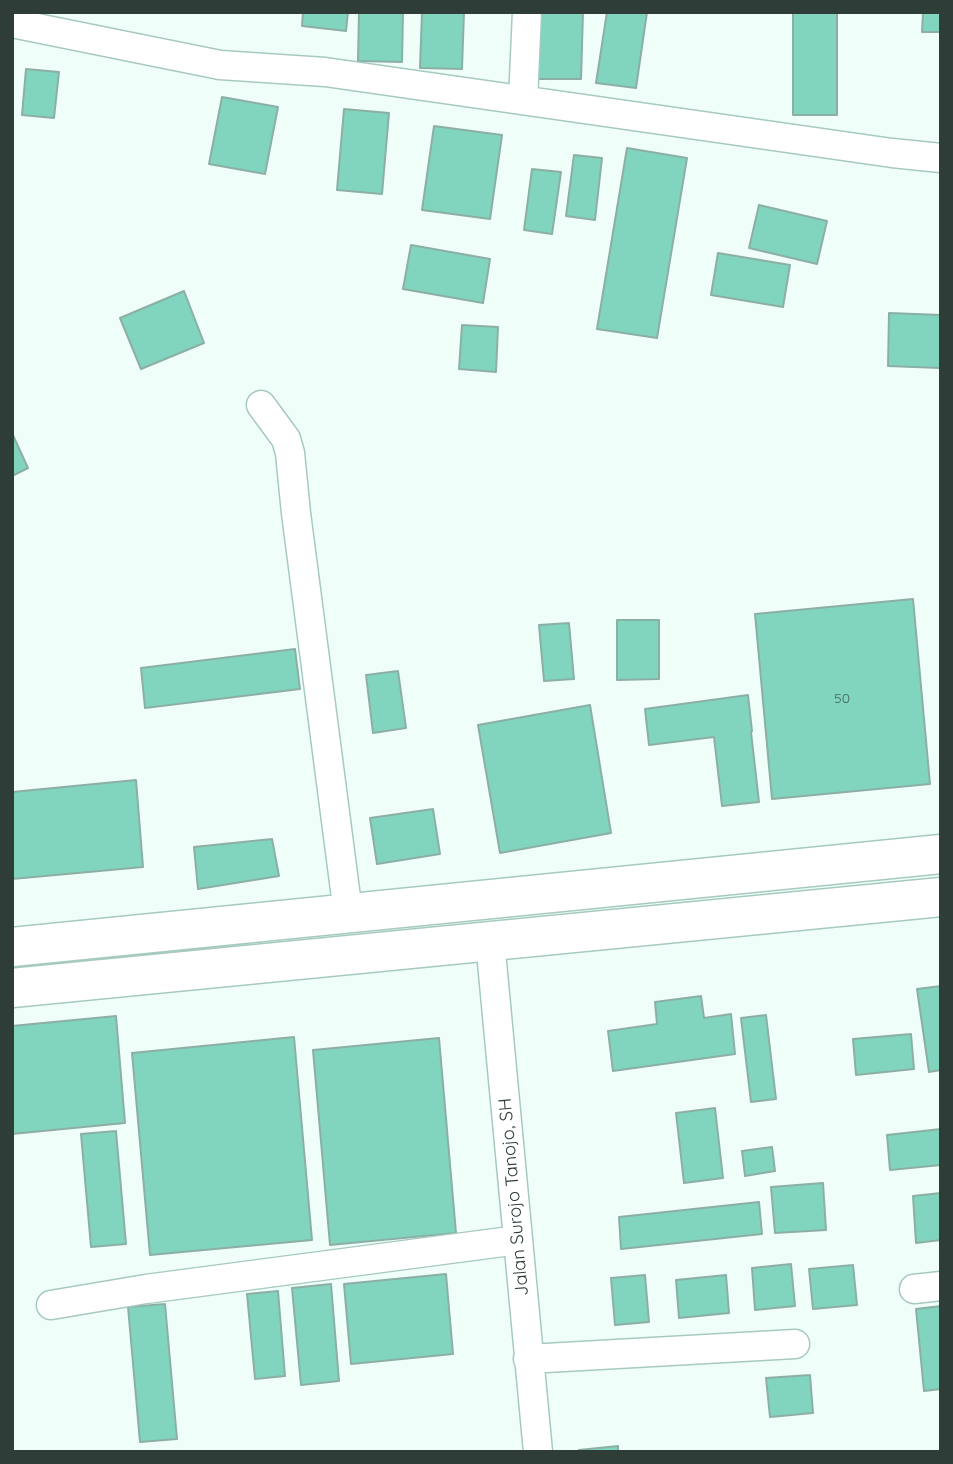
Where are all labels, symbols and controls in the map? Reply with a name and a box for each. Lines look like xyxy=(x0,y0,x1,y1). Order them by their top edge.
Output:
house number: 50 xyxy=(834,691,850,707)
street label: Jalan Surojo Tanojo, SH xyxy=(495,1097,533,1297)

